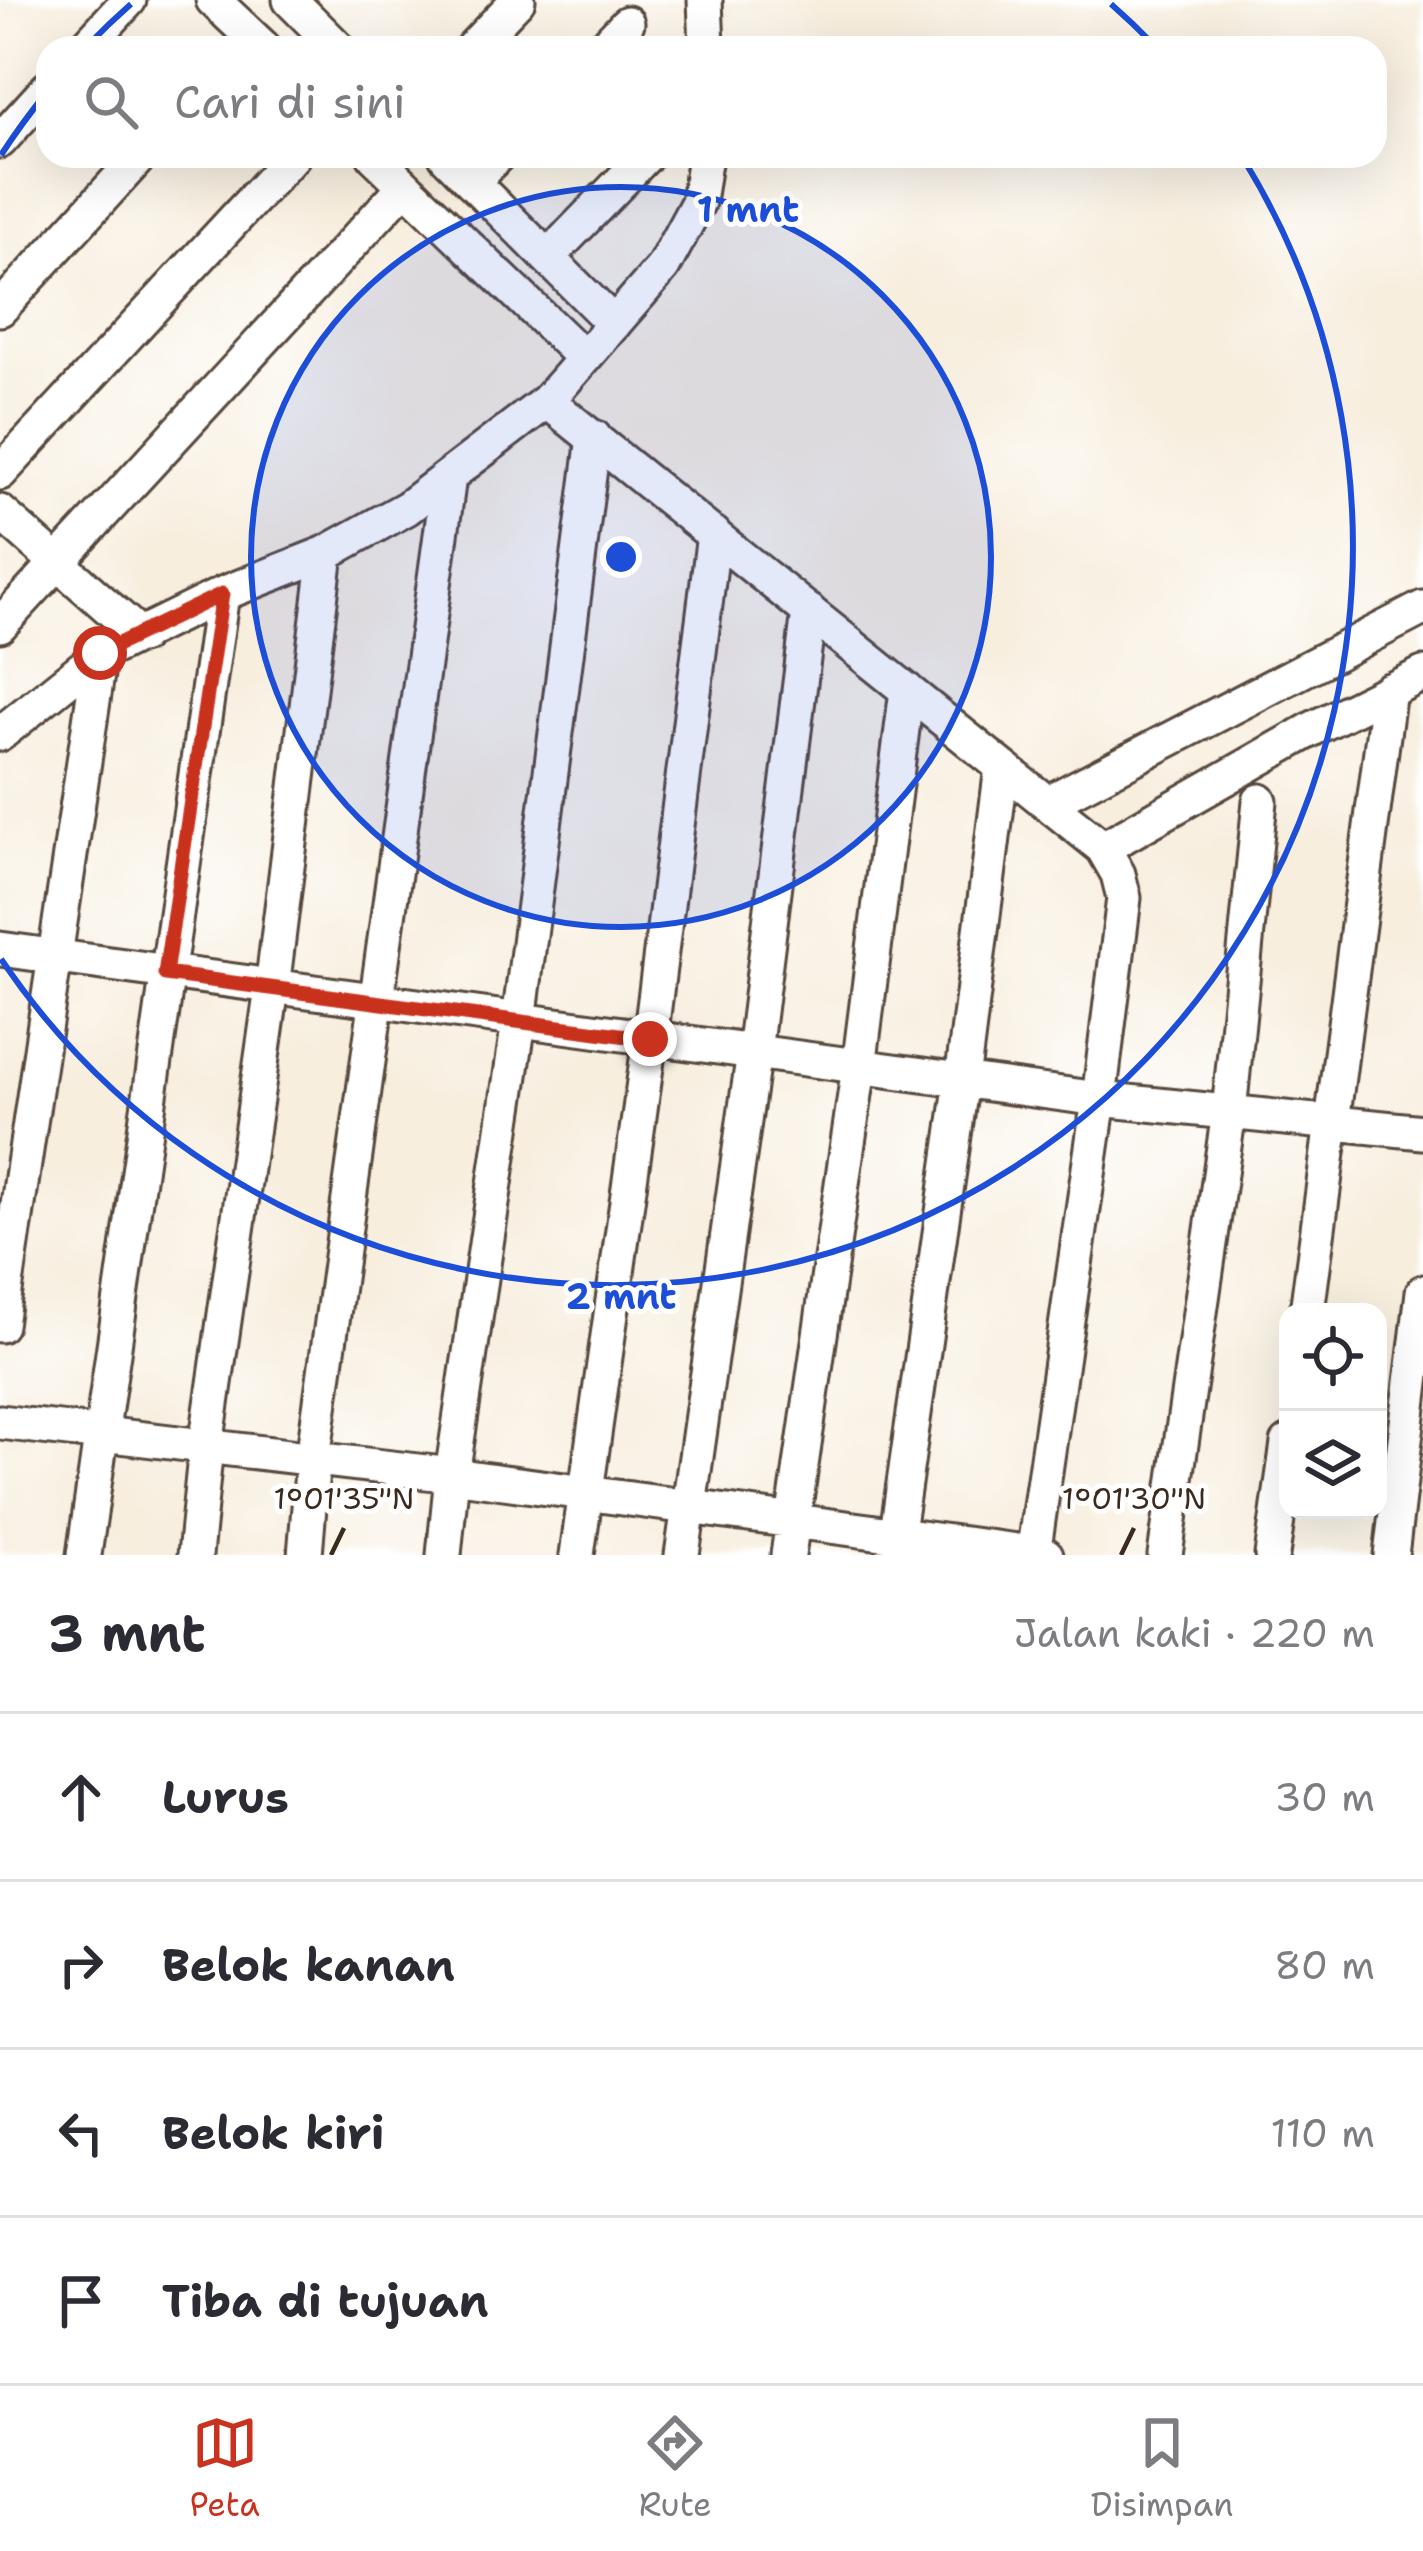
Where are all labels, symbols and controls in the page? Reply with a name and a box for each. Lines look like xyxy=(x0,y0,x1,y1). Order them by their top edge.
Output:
search box xyxy=(36,36,1387,168)
icon: search xyxy=(78,69,144,135)
text: Cari di sini xyxy=(174,72,406,132)
text: 1 mnt xyxy=(697,185,799,234)
centre of rings xyxy=(600,536,642,578)
route start xyxy=(73,626,127,680)
route end xyxy=(623,1012,677,1066)
text: 2 mnt xyxy=(565,1272,677,1321)
map controls xyxy=(1279,1303,1387,1519)
button: locate xyxy=(1279,1303,1387,1411)
button: layers xyxy=(1279,1411,1387,1519)
text: 1°01'35"N xyxy=(274,1478,414,1519)
text: 1°01'30"N xyxy=(1062,1478,1206,1519)
text: 3 mnt xyxy=(48,1599,206,1667)
text: Jalan kaki · 220 m xyxy=(1014,1607,1375,1659)
icon: ahead xyxy=(48,1764,114,1830)
text: Lurus xyxy=(162,1767,289,1827)
text: 30 m xyxy=(1274,1771,1375,1823)
icon: right xyxy=(48,1932,114,1998)
text: Belok kanan xyxy=(162,1935,455,1995)
text: 80 m xyxy=(1274,1939,1375,1991)
icon: left xyxy=(48,2100,114,2166)
text: Belok kiri xyxy=(162,2103,385,2163)
text: 110 m xyxy=(1271,2107,1375,2159)
icon: arrive xyxy=(48,2268,114,2334)
text: Tiba di tujuan xyxy=(162,2271,489,2331)
tab: Peta xyxy=(190,2410,260,2527)
tab: Rute xyxy=(639,2410,712,2527)
tab: Disimpan xyxy=(1091,2410,1234,2527)

